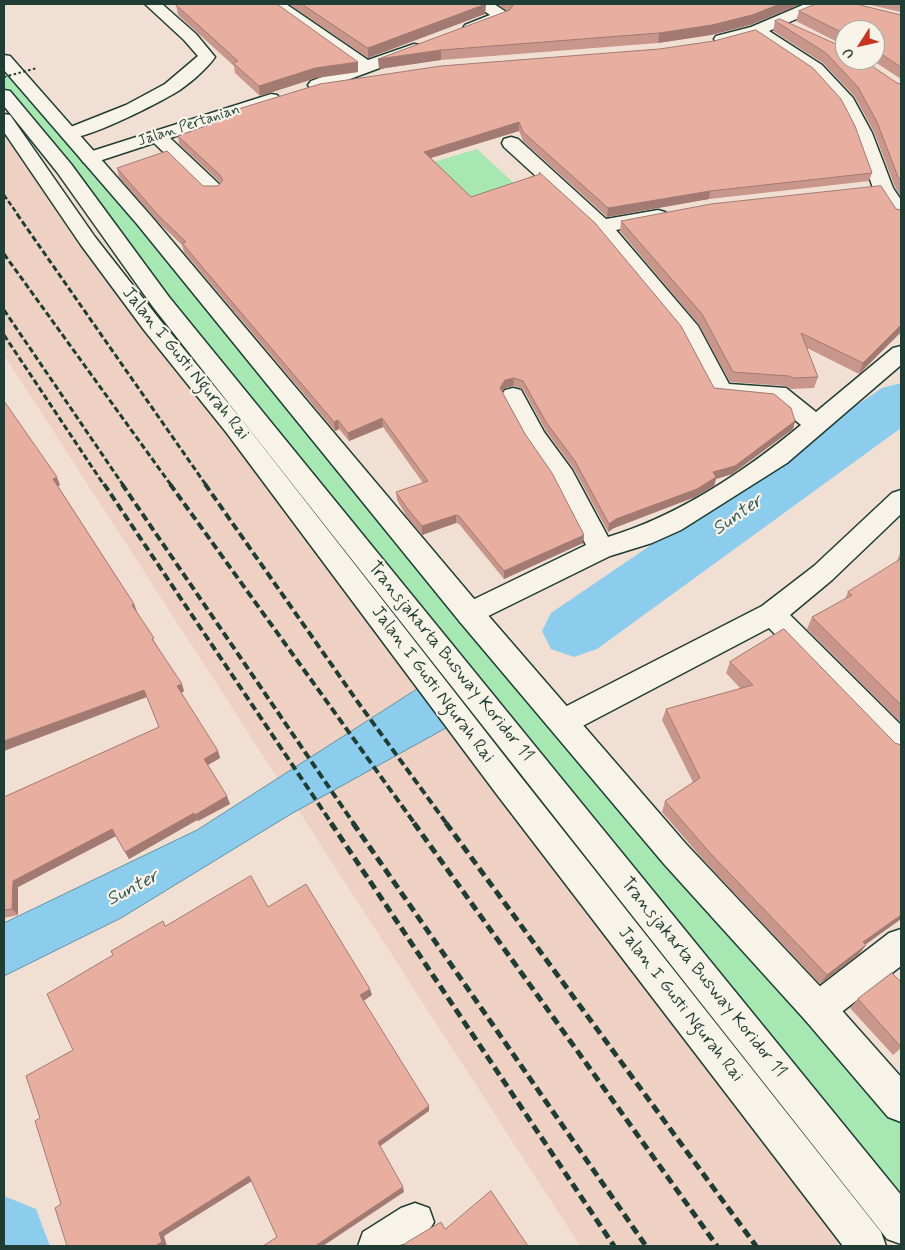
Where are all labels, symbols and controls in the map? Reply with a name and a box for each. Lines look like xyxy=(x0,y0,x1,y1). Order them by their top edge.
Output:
north arrow xyxy=(835,20,885,70)
text: U xyxy=(839,44,859,62)
street label: Jalan Pertanian xyxy=(136,101,242,151)
street label: Jalan I Gusti Ngurah Rai xyxy=(117,283,253,445)
water label: Sunter xyxy=(709,491,767,541)
street label: Transjakarta Busway Koridor 11 xyxy=(363,558,537,766)
street label: Jalan I Gusti Ngurah Rai xyxy=(366,602,498,768)
water label: Sunter xyxy=(103,866,163,912)
street label: Transjakarta Busway Koridor 11 xyxy=(616,874,790,1082)
street label: Jalan I Gusti Ngurah Rai xyxy=(613,923,747,1087)

